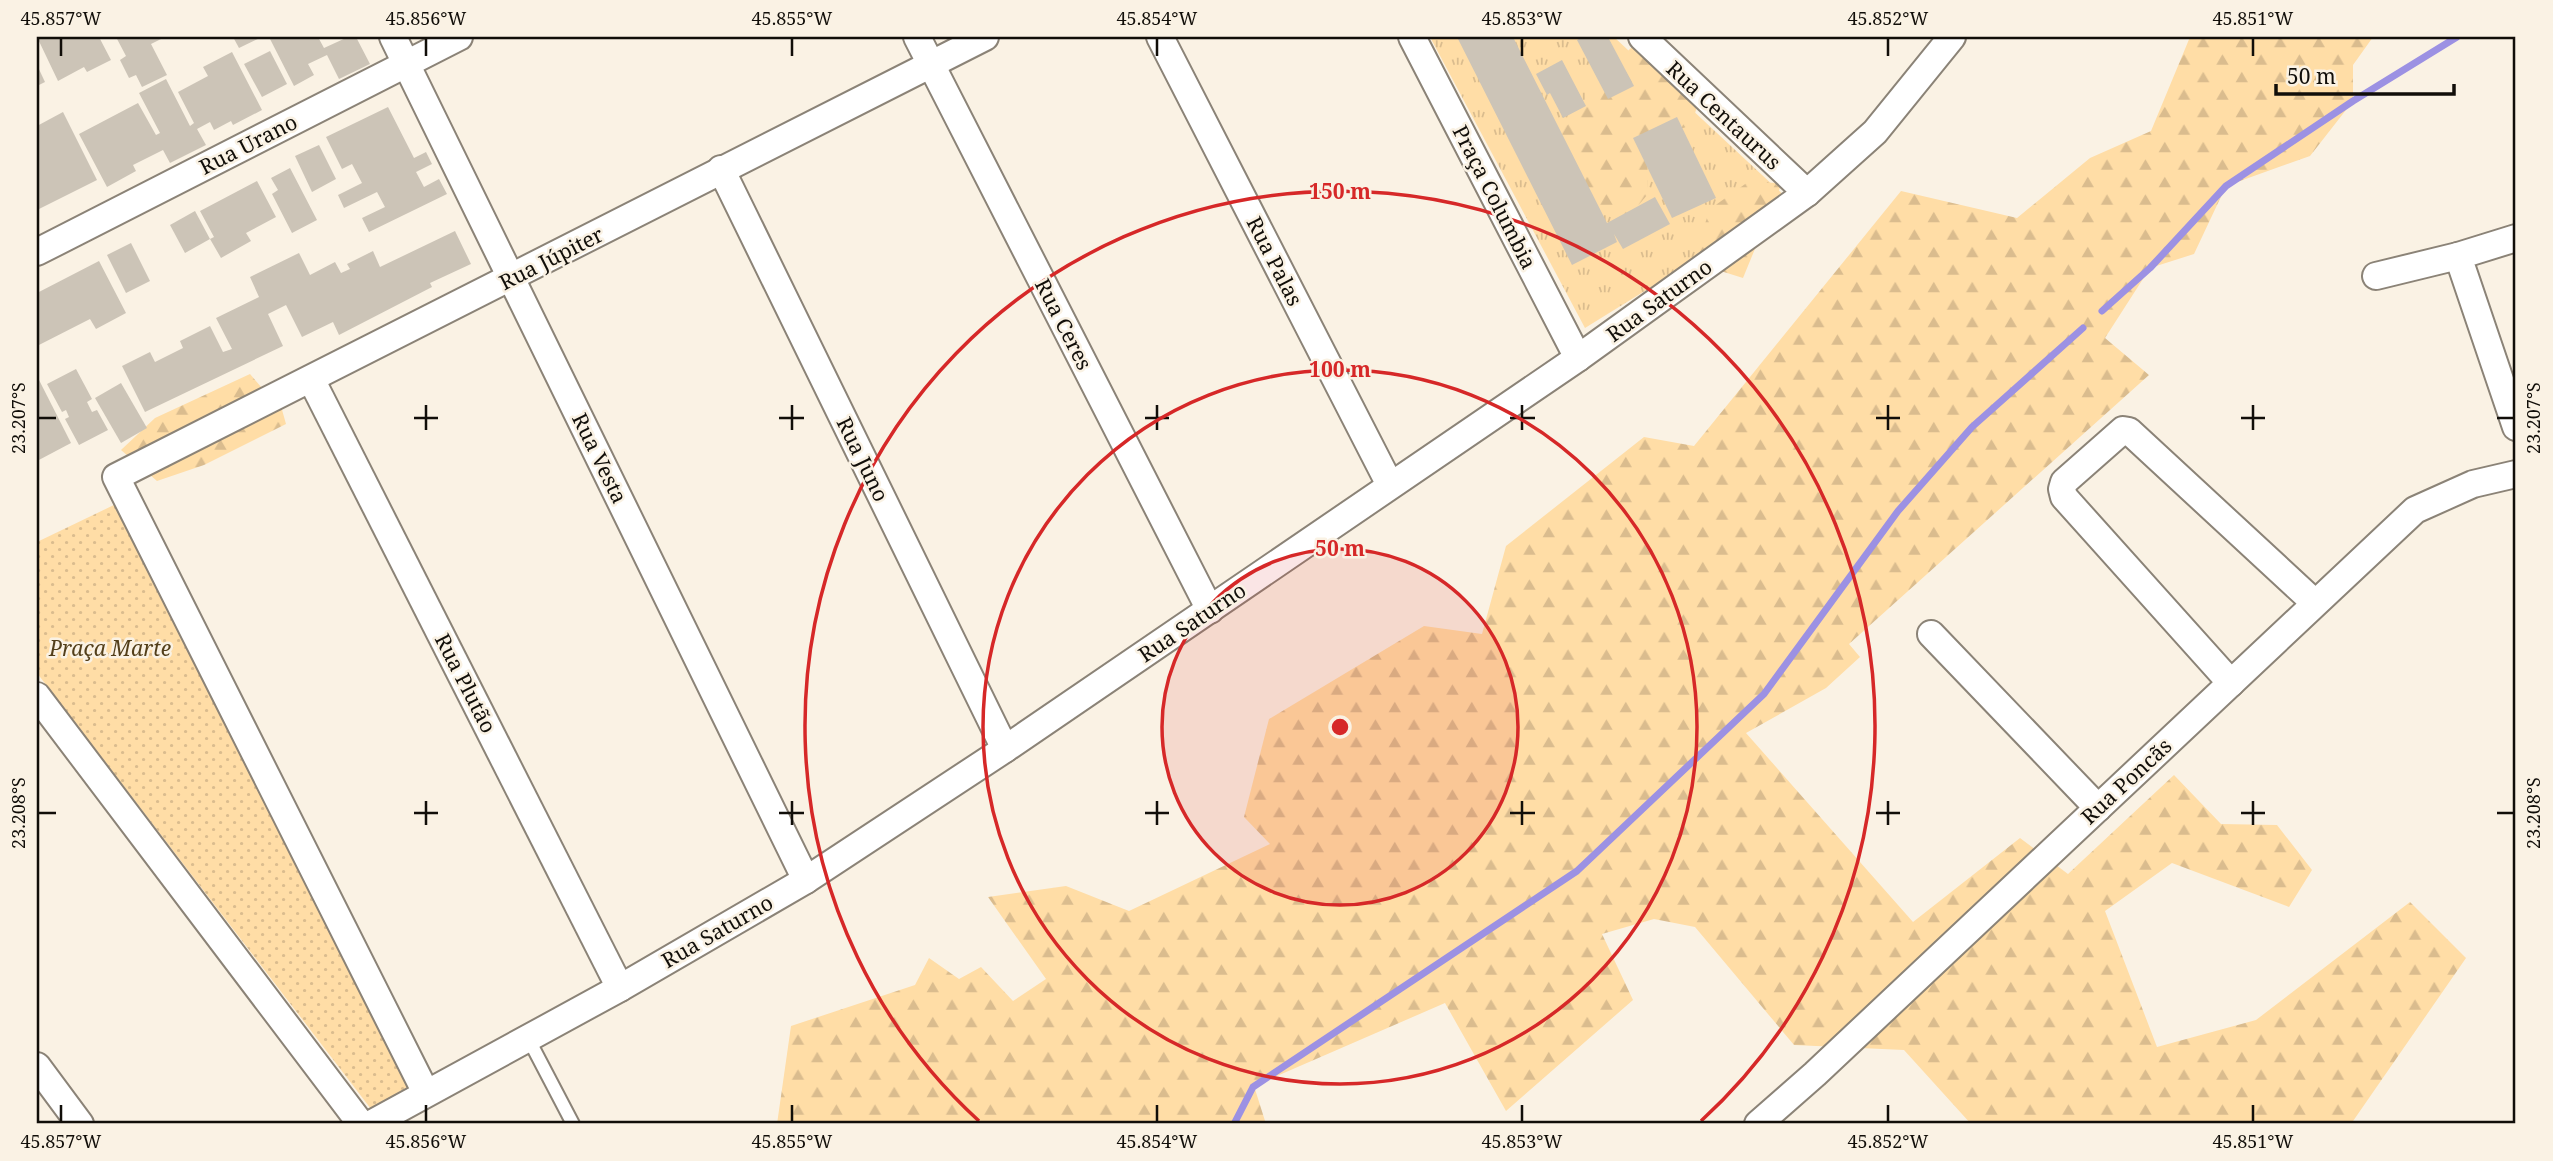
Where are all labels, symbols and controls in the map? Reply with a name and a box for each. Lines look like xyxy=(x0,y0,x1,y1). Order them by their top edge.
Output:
text: 45.857°W xyxy=(21,6,102,30)
text: 45.856°W xyxy=(386,6,467,30)
text: 45.855°W xyxy=(752,6,833,30)
text: 45.854°W xyxy=(1117,6,1198,30)
text: 45.853°W xyxy=(1482,6,1563,30)
text: 45.852°W xyxy=(1848,6,1929,30)
text: 45.851°W xyxy=(2213,6,2294,30)
scale bar xyxy=(2276,52,2455,96)
street label: Rua Centaurus xyxy=(1661,55,1787,175)
text: 50 m xyxy=(2287,62,2336,90)
street label: Rua Urano xyxy=(194,107,302,181)
street label: Praça Columbia xyxy=(1447,120,1543,274)
text: 150 m xyxy=(1309,177,1371,205)
street label: Rua Palas xyxy=(1241,212,1309,310)
street label: Rua Júpiter xyxy=(494,220,608,296)
street label: Rua Saturno xyxy=(1601,252,1717,348)
street label: Rua Ceres xyxy=(1029,273,1099,375)
text: 100 m xyxy=(1309,355,1371,383)
text: 23.207°S xyxy=(6,382,30,454)
text: 23.207°S xyxy=(2521,382,2545,454)
street label: Rua Vesta xyxy=(566,408,634,508)
street label: Rua Juno xyxy=(830,412,896,506)
text: 50 m xyxy=(1315,534,1365,562)
street label: Rua Saturno xyxy=(1133,576,1251,668)
street label: Rua Plutão xyxy=(429,628,503,738)
park label: Praça Marte xyxy=(48,634,171,662)
centre of rings xyxy=(1328,715,1352,739)
street label: Rua Poncãs xyxy=(2075,732,2177,830)
text: 23.208°S xyxy=(6,777,30,849)
text: 23.208°S xyxy=(2521,777,2545,849)
street label: Rua Saturno xyxy=(656,888,778,974)
text: 45.857°W xyxy=(21,1129,102,1153)
text: 45.856°W xyxy=(386,1129,467,1153)
text: 45.855°W xyxy=(752,1129,833,1153)
text: 45.854°W xyxy=(1117,1129,1198,1153)
text: 45.853°W xyxy=(1482,1129,1563,1153)
text: 45.852°W xyxy=(1848,1129,1929,1153)
text: 45.851°W xyxy=(2213,1129,2294,1153)

